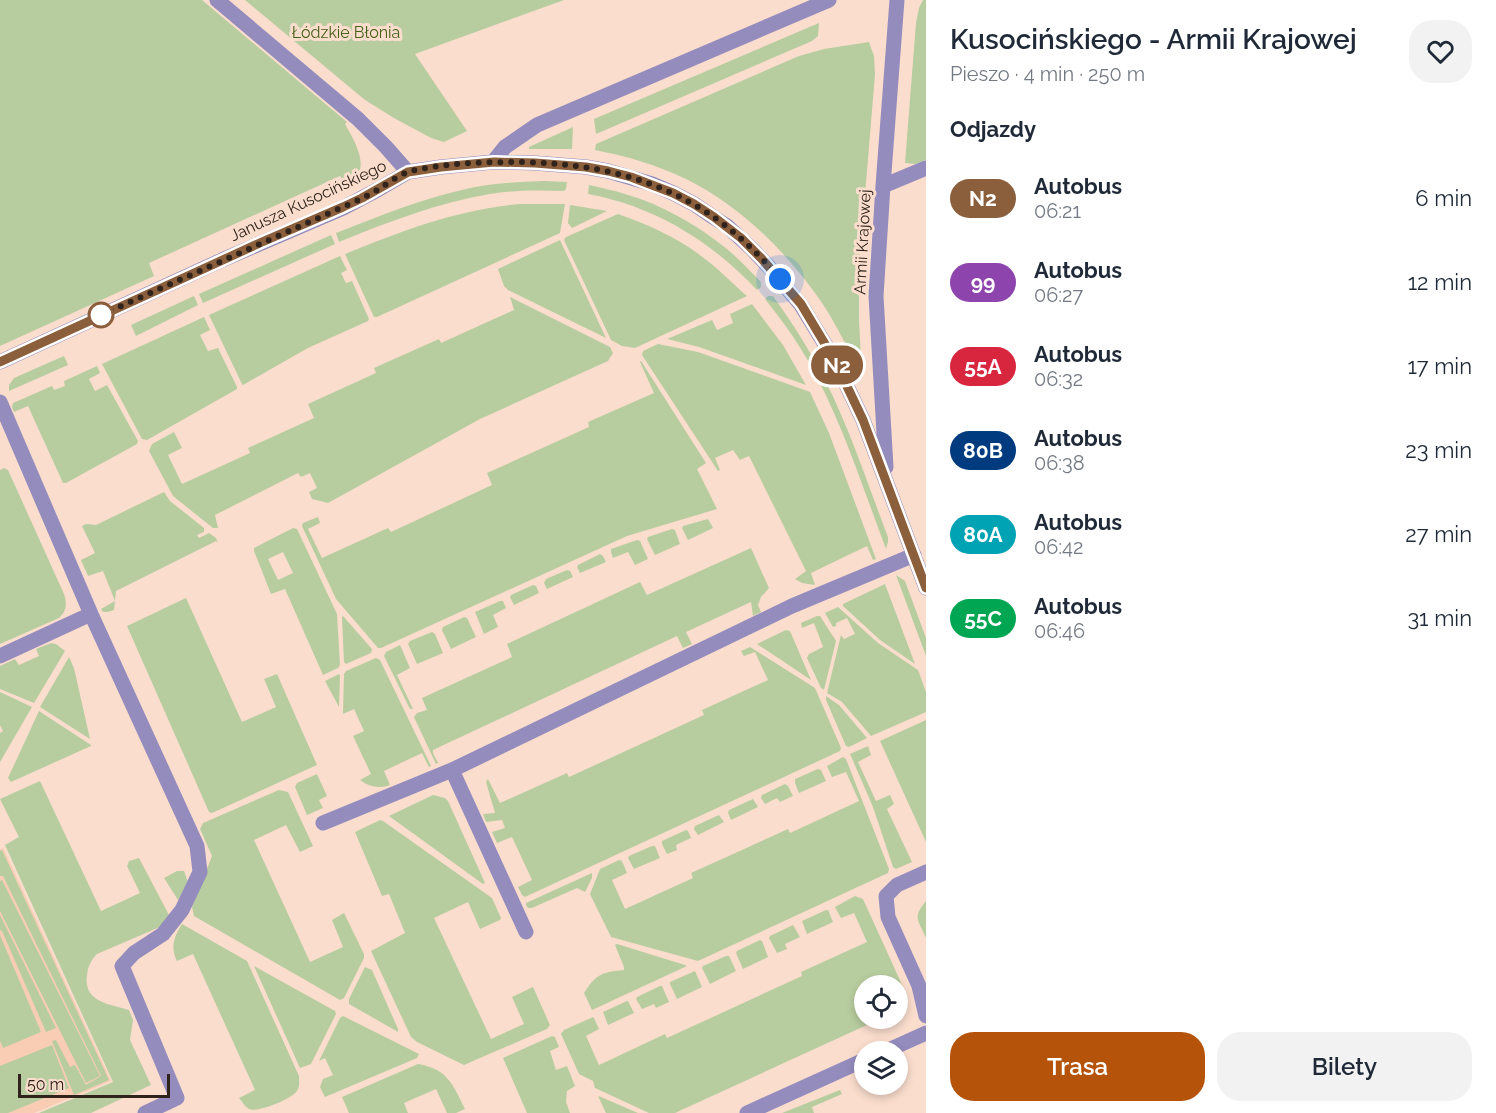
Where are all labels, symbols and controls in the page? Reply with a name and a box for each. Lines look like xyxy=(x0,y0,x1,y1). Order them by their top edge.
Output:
button: heart xyxy=(1409,20,1472,83)
park label: Łódzkie Błonia xyxy=(292,23,400,42)
text: Kusocińskiego - Armii Krajowej xyxy=(950,23,1357,56)
text: Pieszo · 4 min · 250 m xyxy=(950,62,1145,86)
text: Odjazdy xyxy=(950,116,1036,142)
street label: Janusza Kusocińskiego xyxy=(227,156,389,245)
text: Autobus xyxy=(1034,173,1122,199)
text: 6 min xyxy=(1415,185,1472,211)
text: N2 xyxy=(969,186,997,211)
street label: Armii Krajowej xyxy=(850,189,875,295)
text: 06:21 xyxy=(1034,199,1081,223)
text: Autobus xyxy=(1034,257,1122,283)
your location xyxy=(765,264,795,294)
text: 12 min xyxy=(1408,269,1472,295)
text: 99 xyxy=(971,270,995,295)
text: 06:27 xyxy=(1034,283,1083,307)
unlabelled marker xyxy=(88,302,114,328)
text: Autobus xyxy=(1034,341,1122,367)
line badge: N2 xyxy=(810,346,864,385)
text: N2 xyxy=(823,353,851,378)
text: 17 min xyxy=(1407,353,1472,379)
text: 55A xyxy=(964,354,1002,379)
text: 06:32 xyxy=(1034,367,1083,391)
text: Autobus xyxy=(1034,425,1122,451)
text: 23 min xyxy=(1405,437,1472,463)
text: 80B xyxy=(963,438,1003,463)
text: 06:38 xyxy=(1034,451,1085,475)
text: Autobus xyxy=(1034,509,1122,535)
text: 27 min xyxy=(1405,521,1472,547)
text: 80A xyxy=(963,522,1003,547)
text: 06:42 xyxy=(1034,535,1083,559)
text: Autobus xyxy=(1034,593,1122,619)
text: 31 min xyxy=(1407,605,1472,631)
text: 55C xyxy=(964,606,1002,631)
text: 06:46 xyxy=(1034,619,1085,643)
map controls xyxy=(854,975,908,1095)
button: locate xyxy=(854,975,908,1029)
button: Trasa xyxy=(950,1032,1205,1101)
button: Bilety xyxy=(1217,1032,1472,1101)
button: layers xyxy=(854,1041,908,1095)
scale bar xyxy=(18,1071,170,1098)
text: 50 m xyxy=(27,1075,64,1094)

